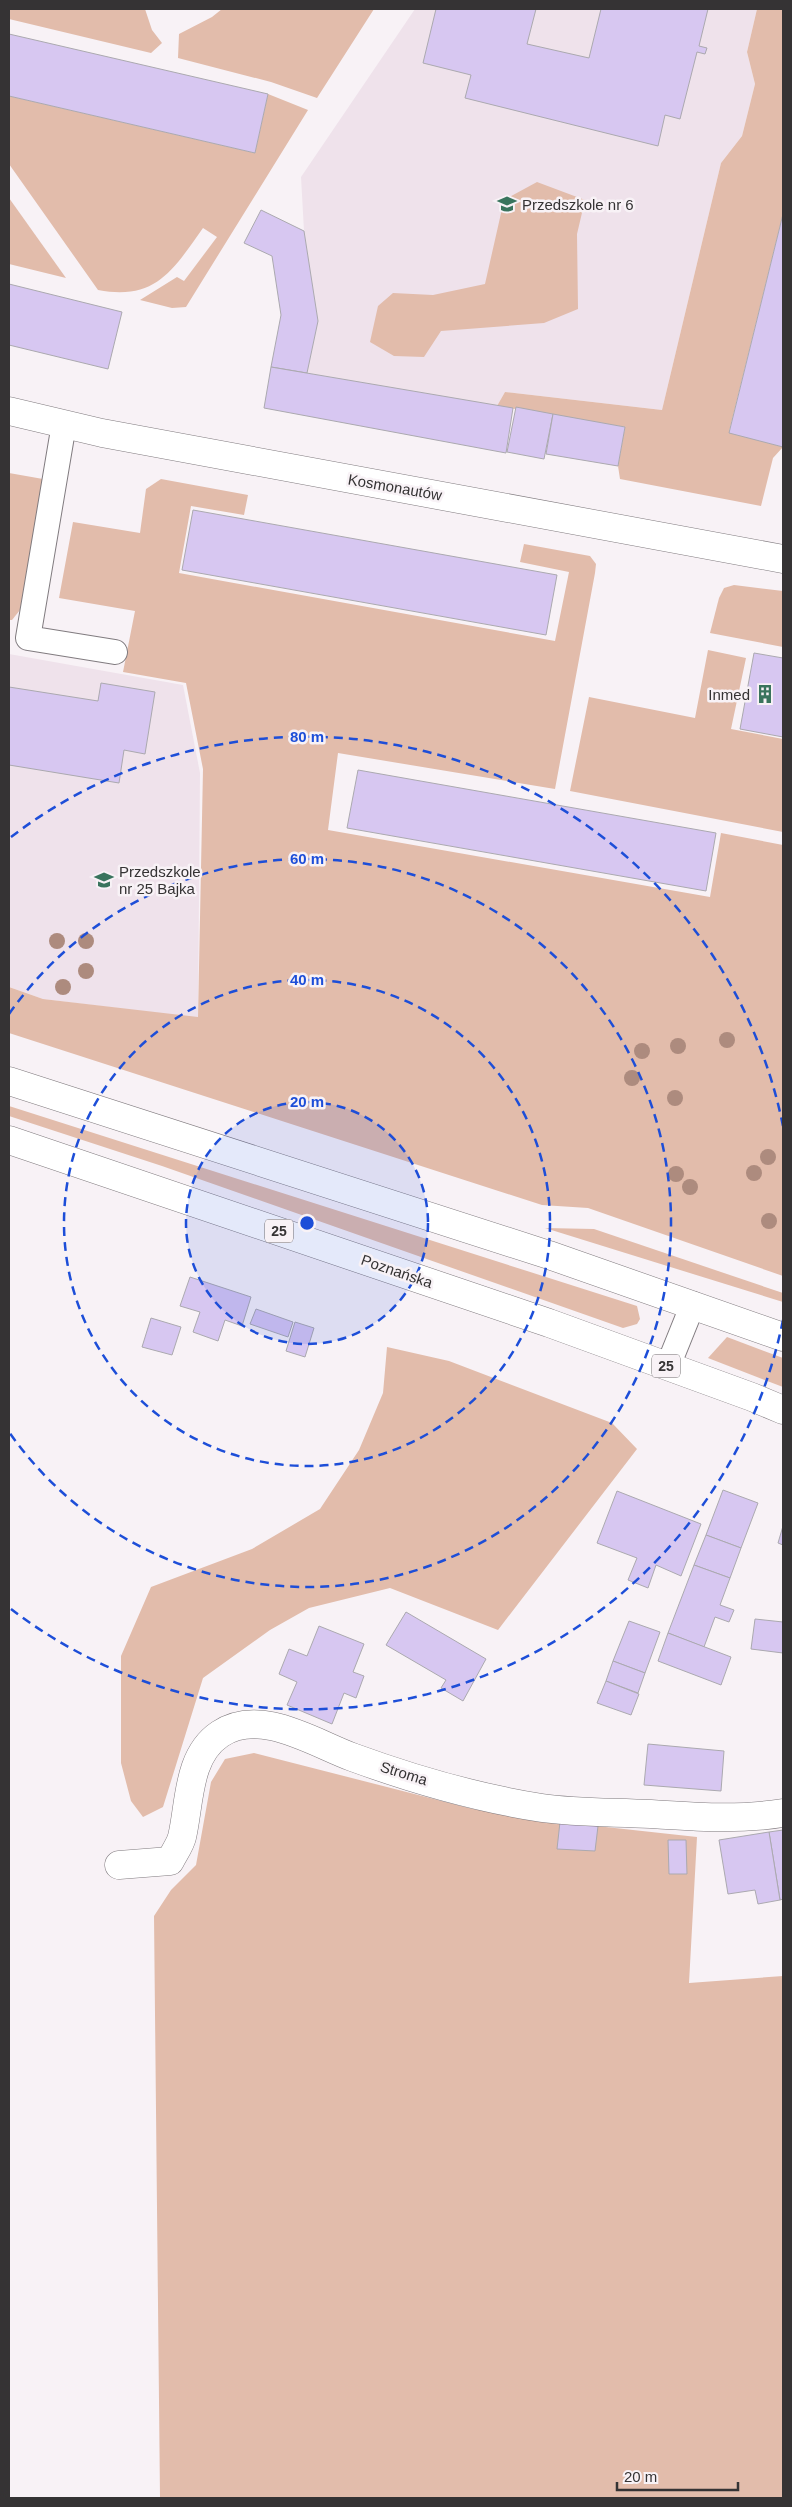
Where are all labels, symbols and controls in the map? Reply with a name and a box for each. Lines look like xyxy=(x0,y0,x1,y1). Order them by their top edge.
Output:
school or university icon: Przedszkole nr 6 xyxy=(496,193,518,215)
place label: Przedszkole nr 6 xyxy=(522,196,634,213)
street label: Kosmonautów xyxy=(347,470,443,504)
building icon: Inmed xyxy=(754,683,776,705)
place label: Inmed xyxy=(708,686,750,703)
text: 80 m xyxy=(290,728,324,745)
text: 60 m xyxy=(290,850,324,867)
place label: Przedszkole nr 25 Bajka xyxy=(119,863,201,897)
school or university icon: Przedszkole nr 25 Bajka xyxy=(93,869,115,891)
text: 40 m xyxy=(290,971,324,988)
text: 20 m xyxy=(290,1093,324,1110)
centre of rings xyxy=(298,1214,316,1232)
road number: 25 xyxy=(265,1220,293,1242)
street label: Poznańska xyxy=(359,1251,435,1291)
road number: 25 xyxy=(652,1354,680,1378)
street label: Stroma xyxy=(378,1758,430,1788)
scale bar xyxy=(617,2460,738,2492)
text: 20 m xyxy=(624,2468,657,2485)

